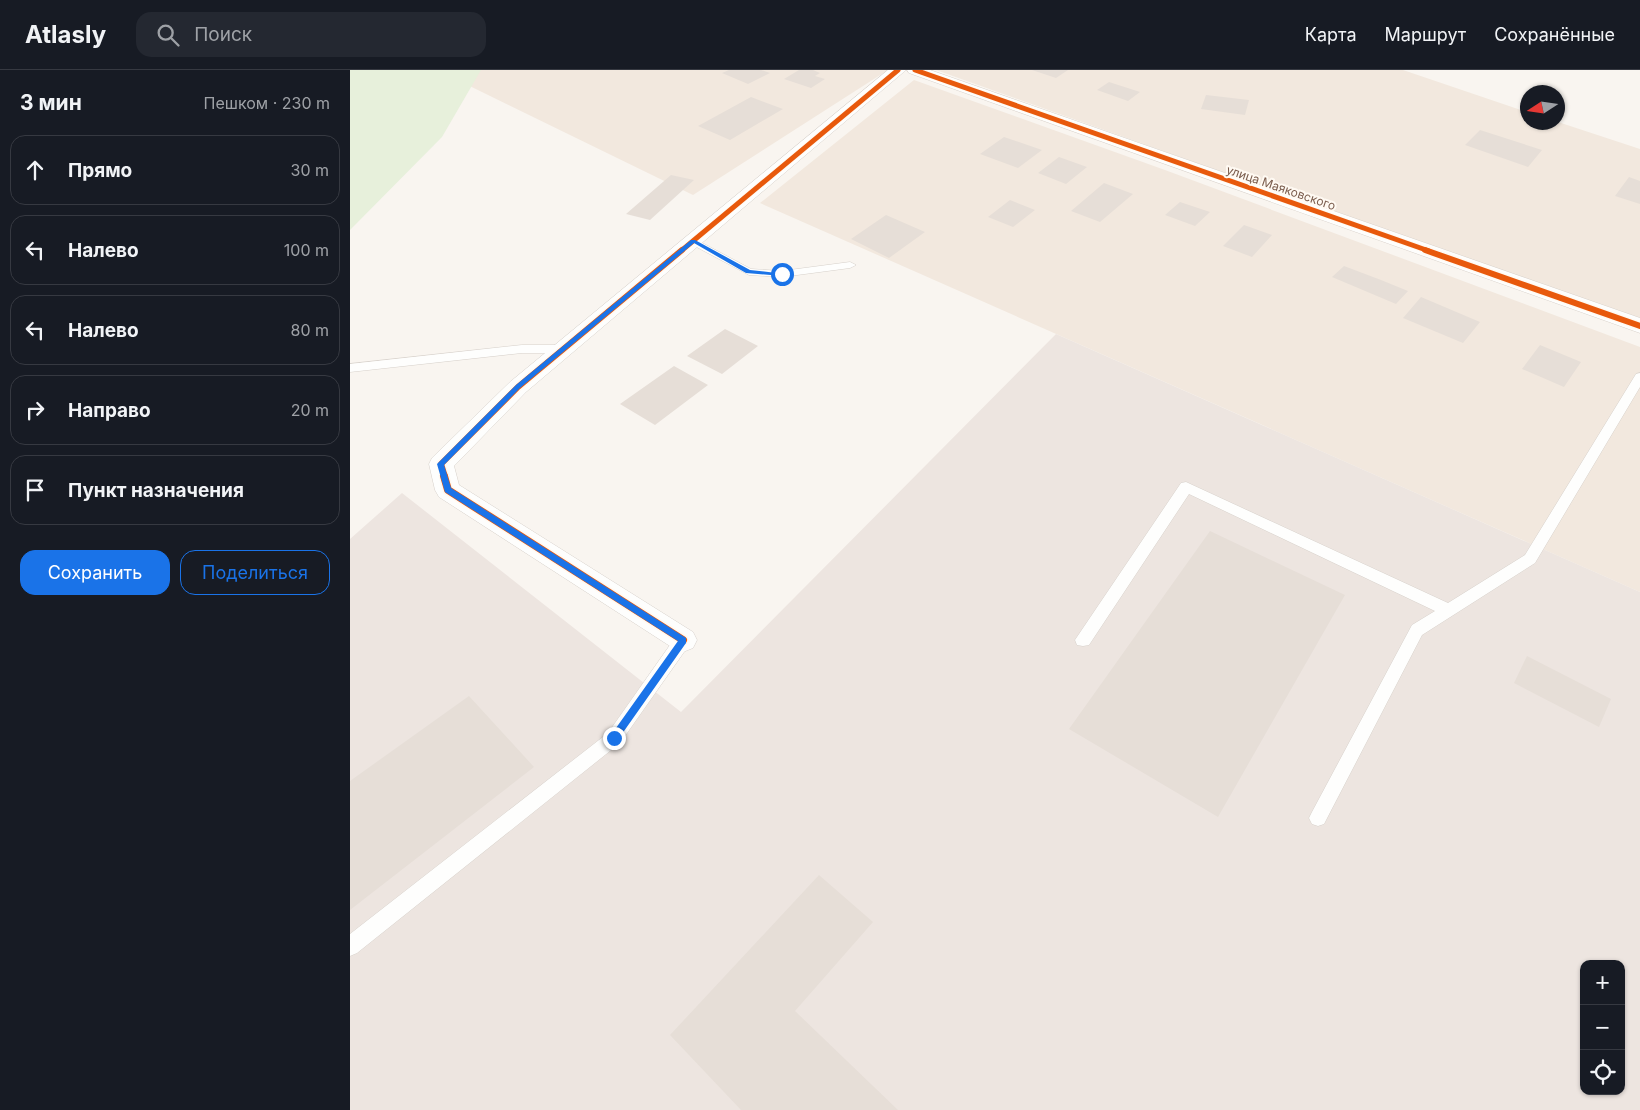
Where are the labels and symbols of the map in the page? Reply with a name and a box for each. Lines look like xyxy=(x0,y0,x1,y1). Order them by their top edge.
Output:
north arrow xyxy=(1520,85,1565,130)
street label: улица Маяковского xyxy=(1225,162,1338,213)
route start xyxy=(771,263,794,286)
route end xyxy=(603,727,626,750)

